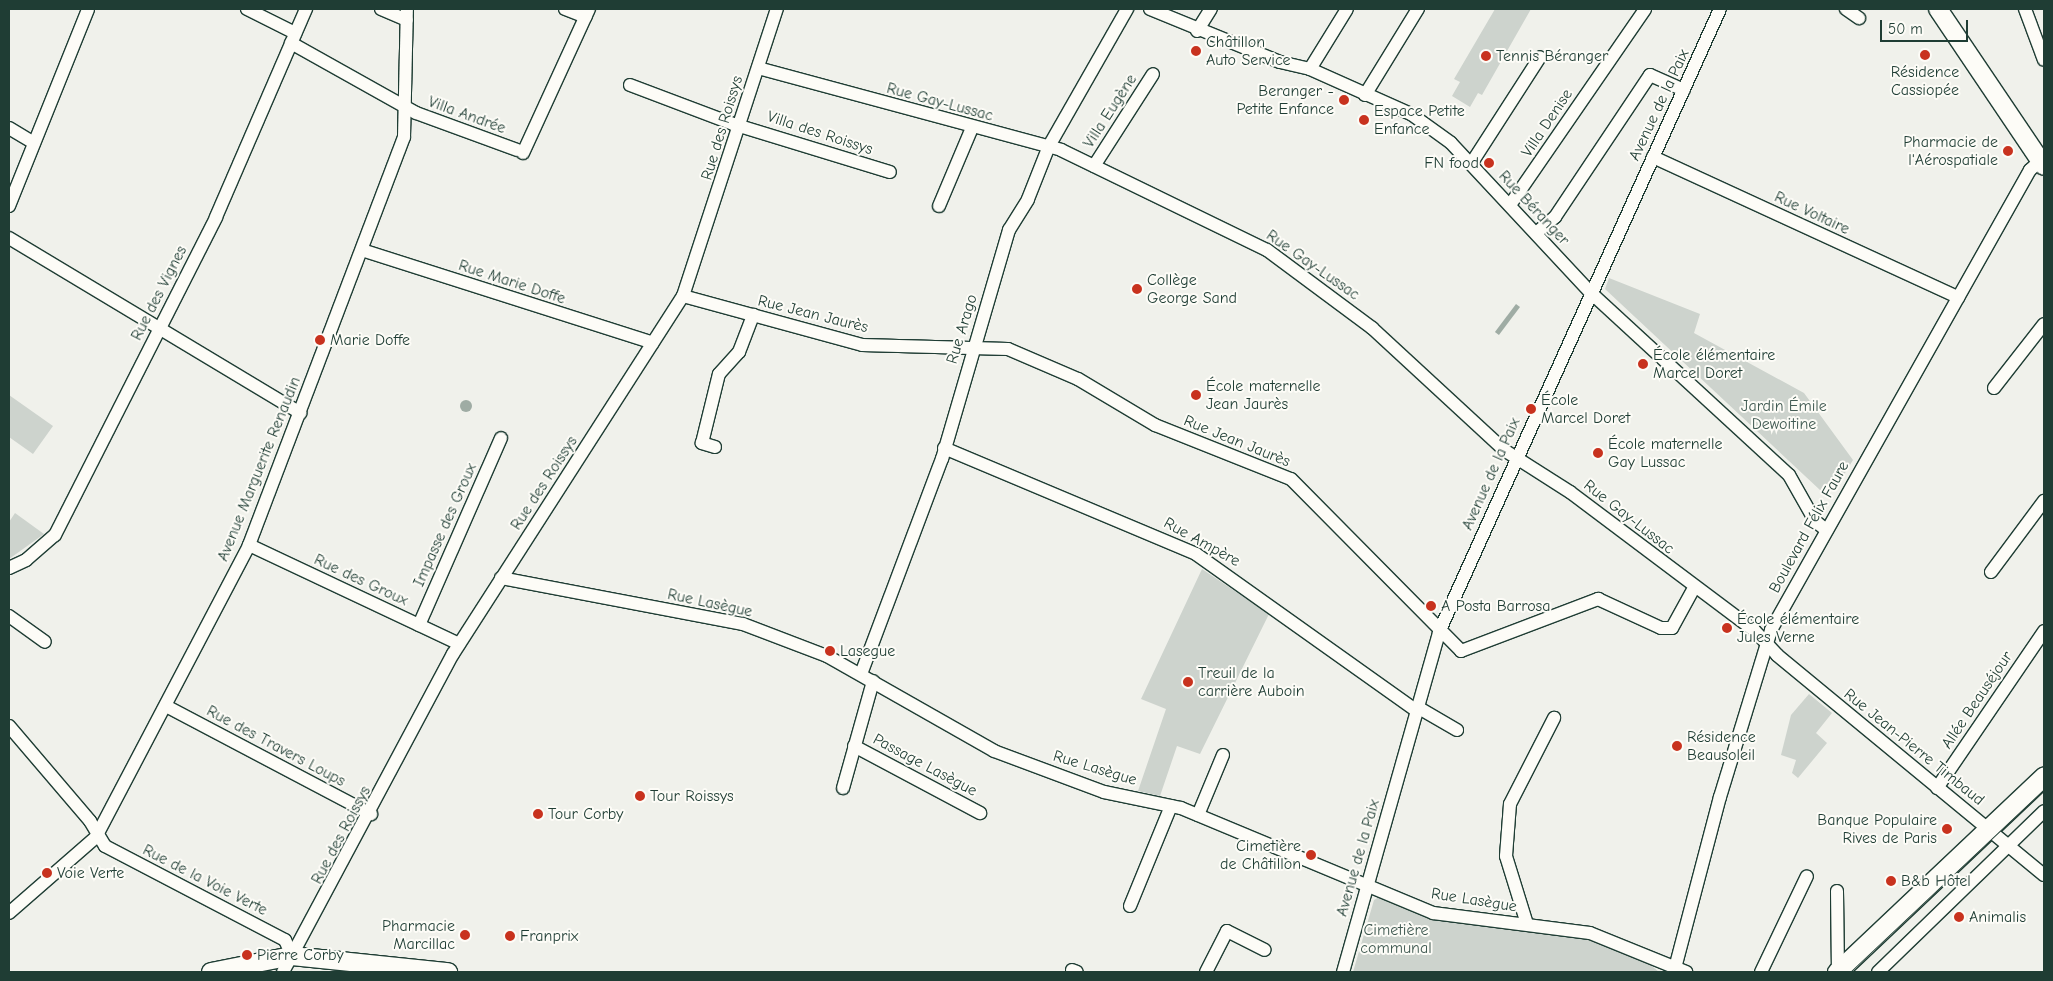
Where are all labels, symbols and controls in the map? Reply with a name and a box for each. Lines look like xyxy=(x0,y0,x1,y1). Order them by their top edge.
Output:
scale bar xyxy=(1883,10,1970,42)
text: 50 m xyxy=(1888,20,1923,38)
place label: Châtillon Auto Service xyxy=(1206,32,1291,70)
marker: Châtillon Auto Service xyxy=(1190,45,1202,57)
place label: Tennis Béranger xyxy=(1496,46,1608,66)
street label: Avenue de la Paix xyxy=(1625,46,1693,164)
marker: Résidence Cassiopée xyxy=(1919,49,1931,61)
marker: Tennis Béranger xyxy=(1480,50,1492,62)
place label: Résidence Cassiopée xyxy=(1891,62,1959,100)
street label: Villa Eugène xyxy=(1079,71,1141,151)
street label: Rue des Roissys xyxy=(697,73,747,183)
street label: Rue Gay-Lussac xyxy=(885,79,995,125)
place label: Beranger - Petite Enfance xyxy=(1237,81,1334,119)
street label: Villa Denise xyxy=(1517,85,1577,161)
street label: Villa Andrée xyxy=(425,92,509,138)
marker: Beranger - Petite Enfance xyxy=(1338,94,1350,106)
place label: Espace Petite Enfance xyxy=(1374,101,1465,139)
street label: Villa des Roissys xyxy=(765,107,875,159)
marker: Espace Petite Enfance xyxy=(1358,114,1370,126)
place label: Pharmacie de l'Aérospatiale xyxy=(1903,132,1998,170)
marker: Pharmacie de l'Aérospatiale xyxy=(2002,145,2014,157)
place label: FN food xyxy=(1424,153,1479,173)
marker: FN food xyxy=(1483,157,1495,169)
street label: Rue Béranger xyxy=(1495,167,1573,249)
street label: Rue Voltaire xyxy=(1771,187,1853,239)
street label: Rue Gay-Lussac xyxy=(1263,226,1363,304)
street label: Rue des Vignes xyxy=(127,242,191,344)
street label: Rue Marie Doffe xyxy=(456,256,568,308)
place label: Collège George Sand xyxy=(1147,270,1237,308)
marker: Collège George Sand xyxy=(1131,283,1143,295)
street label: Rue Jean Jaurès xyxy=(756,291,870,337)
street label: Rue Arago xyxy=(942,292,982,366)
place label: Marie Doffe xyxy=(330,330,410,350)
marker: Marie Doffe xyxy=(314,334,326,346)
place label: École élémentaire Marcel Doret xyxy=(1653,345,1775,383)
marker: École élémentaire Marcel Doret xyxy=(1637,358,1649,370)
street label: Avenue Marguerite Renaudin xyxy=(213,374,305,564)
place label: École maternelle Jean Jaurès xyxy=(1206,376,1321,414)
marker: École maternelle Jean Jaurès xyxy=(1190,389,1202,401)
place label: École Marcel Doret xyxy=(1541,390,1630,428)
park label: Jardin Émile Dewoitine xyxy=(1741,396,1827,434)
marker: École Marcel Doret xyxy=(1525,403,1537,415)
street label: Rue Jean Jaurès xyxy=(1181,411,1293,471)
street label: Avenue de la Paix xyxy=(1458,415,1524,533)
street label: Rue des Roissys xyxy=(507,432,581,534)
place label: École maternelle Gay Lussac xyxy=(1608,434,1723,472)
marker: École maternelle Gay Lussac xyxy=(1592,447,1604,459)
street label: Boulevard Félix Faure xyxy=(1765,458,1853,596)
street label: Impasse des Groux xyxy=(409,460,481,590)
street label: Rue Gay-Lussac xyxy=(1580,476,1678,558)
street label: Rue Ampère xyxy=(1161,513,1243,571)
street label: Rue des Groux xyxy=(311,550,411,610)
street label: Rue Lasègue xyxy=(666,585,754,621)
place label: A Posta Barrosa xyxy=(1441,596,1550,616)
marker: A Posta Barrosa xyxy=(1425,600,1437,612)
place label: École élémentaire Jules Verne xyxy=(1737,609,1859,647)
marker: École élémentaire Jules Verne xyxy=(1721,622,1733,634)
place label: Lasegue xyxy=(840,641,895,661)
marker: Lasegue xyxy=(824,645,836,657)
street label: Allée Beauséjour xyxy=(1937,648,2017,752)
place label: Treuil de la carrière Auboin xyxy=(1198,663,1305,701)
marker: Treuil de la carrière Auboin xyxy=(1182,676,1194,688)
street label: Rue Jean-Pierre Timbaud xyxy=(1840,684,1988,810)
street label: Rue des Travers Loups xyxy=(203,701,349,791)
place label: Résidence Beausoleil xyxy=(1687,727,1756,765)
street label: Passage Lasègue xyxy=(870,729,980,801)
marker: Résidence Beausoleil xyxy=(1671,740,1683,752)
street label: Rue Lasègue xyxy=(1051,746,1139,790)
street label: Rue des Roissys xyxy=(307,783,375,887)
place label: Tour Roissys xyxy=(650,786,734,806)
marker: Tour Roissys xyxy=(634,790,646,802)
street label: Avenue de la Paix xyxy=(1332,797,1384,919)
place label: Tour Corby xyxy=(548,804,623,824)
marker: Tour Corby xyxy=(532,808,544,820)
place label: Banque Populaire Rives de Paris xyxy=(1817,810,1937,848)
marker: Banque Populaire Rives de Paris xyxy=(1941,823,1953,835)
place label: Cimetière de Châtillon xyxy=(1220,836,1301,874)
street label: Rue de la Voie Verte xyxy=(140,840,270,920)
marker: Cimetière de Châtillon xyxy=(1305,849,1317,861)
place label: Voie Verte xyxy=(57,863,124,883)
marker: Voie Verte xyxy=(41,867,53,879)
place label: B&b Hôtel xyxy=(1901,871,1971,891)
marker: B&b Hôtel xyxy=(1885,875,1897,887)
street label: Rue Lasègue xyxy=(1430,884,1518,916)
place label: Animalis xyxy=(1969,907,2026,927)
marker: Animalis xyxy=(1953,911,1965,923)
place label: Pharmacie Marcillac xyxy=(382,916,455,954)
park label: Cimetière communal xyxy=(1360,920,1432,958)
place label: Franprix xyxy=(520,926,578,946)
marker: Pharmacie Marcillac xyxy=(459,929,471,941)
marker: Franprix xyxy=(504,930,516,942)
place label: Pierre Corby xyxy=(257,945,344,965)
marker: Pierre Corby xyxy=(241,949,253,961)

